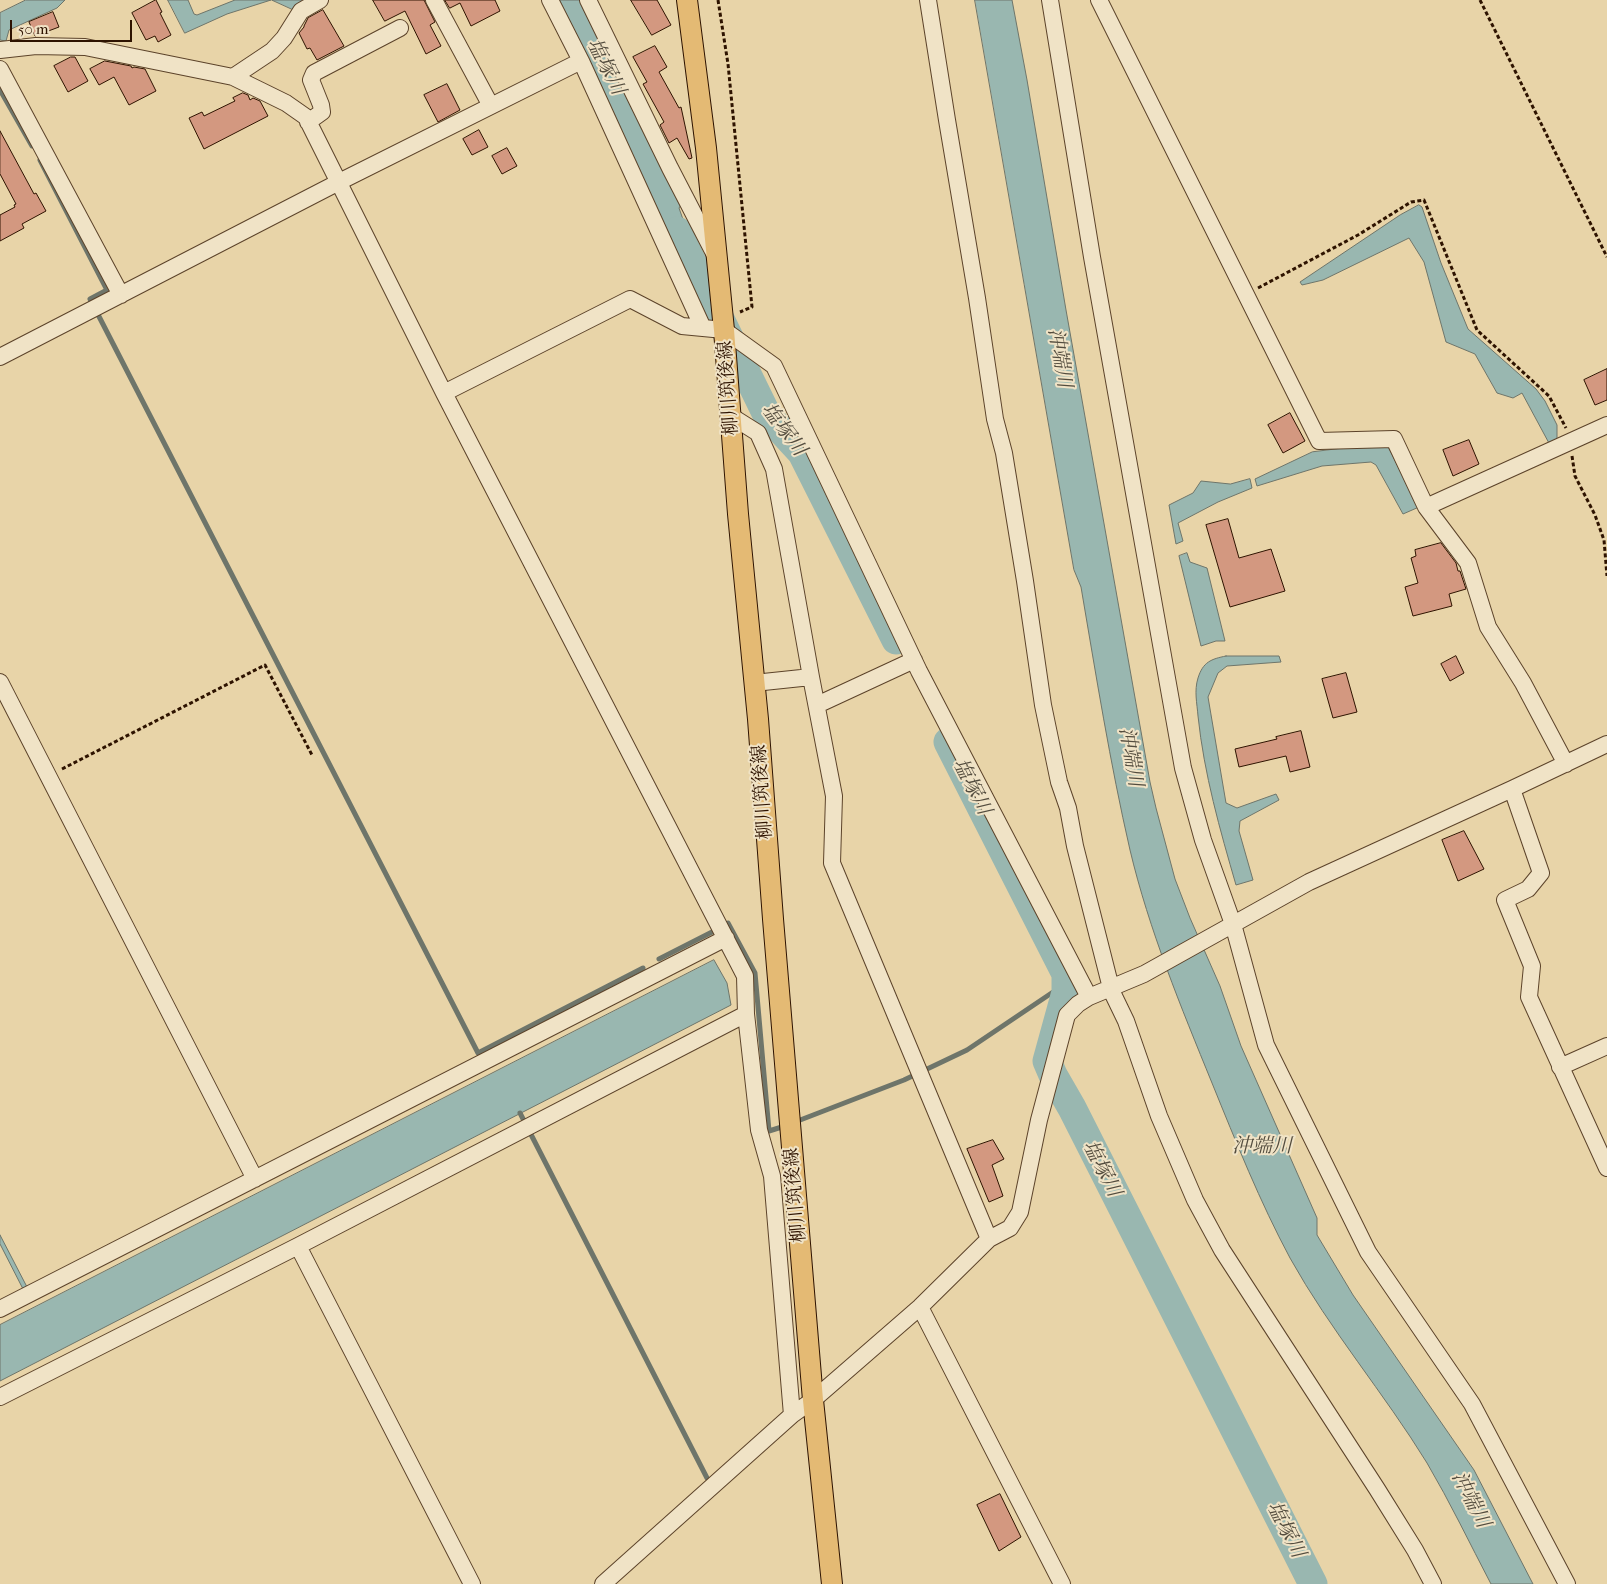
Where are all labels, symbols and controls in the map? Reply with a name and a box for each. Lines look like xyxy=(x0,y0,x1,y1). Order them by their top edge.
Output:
scale bar xyxy=(12,10,135,42)
text: 50 m xyxy=(18,20,48,38)
water label: 塩塚川 xyxy=(581,35,629,99)
water label: 沖端川 xyxy=(1042,326,1076,390)
street label: 柳川筑後線 xyxy=(714,340,744,436)
water label: 塩塚川 xyxy=(755,399,811,461)
water label: 沖端川 xyxy=(1113,725,1147,789)
street label: 柳川筑後線 xyxy=(748,744,778,840)
water label: 塩塚川 xyxy=(947,755,995,819)
water label: 沖端川 xyxy=(1232,1135,1292,1159)
water label: 塩塚川 xyxy=(1077,1137,1125,1201)
street label: 柳川筑後線 xyxy=(781,1147,811,1243)
water label: 沖端川 xyxy=(1446,1468,1494,1532)
water label: 塩塚川 xyxy=(1261,1498,1309,1562)

